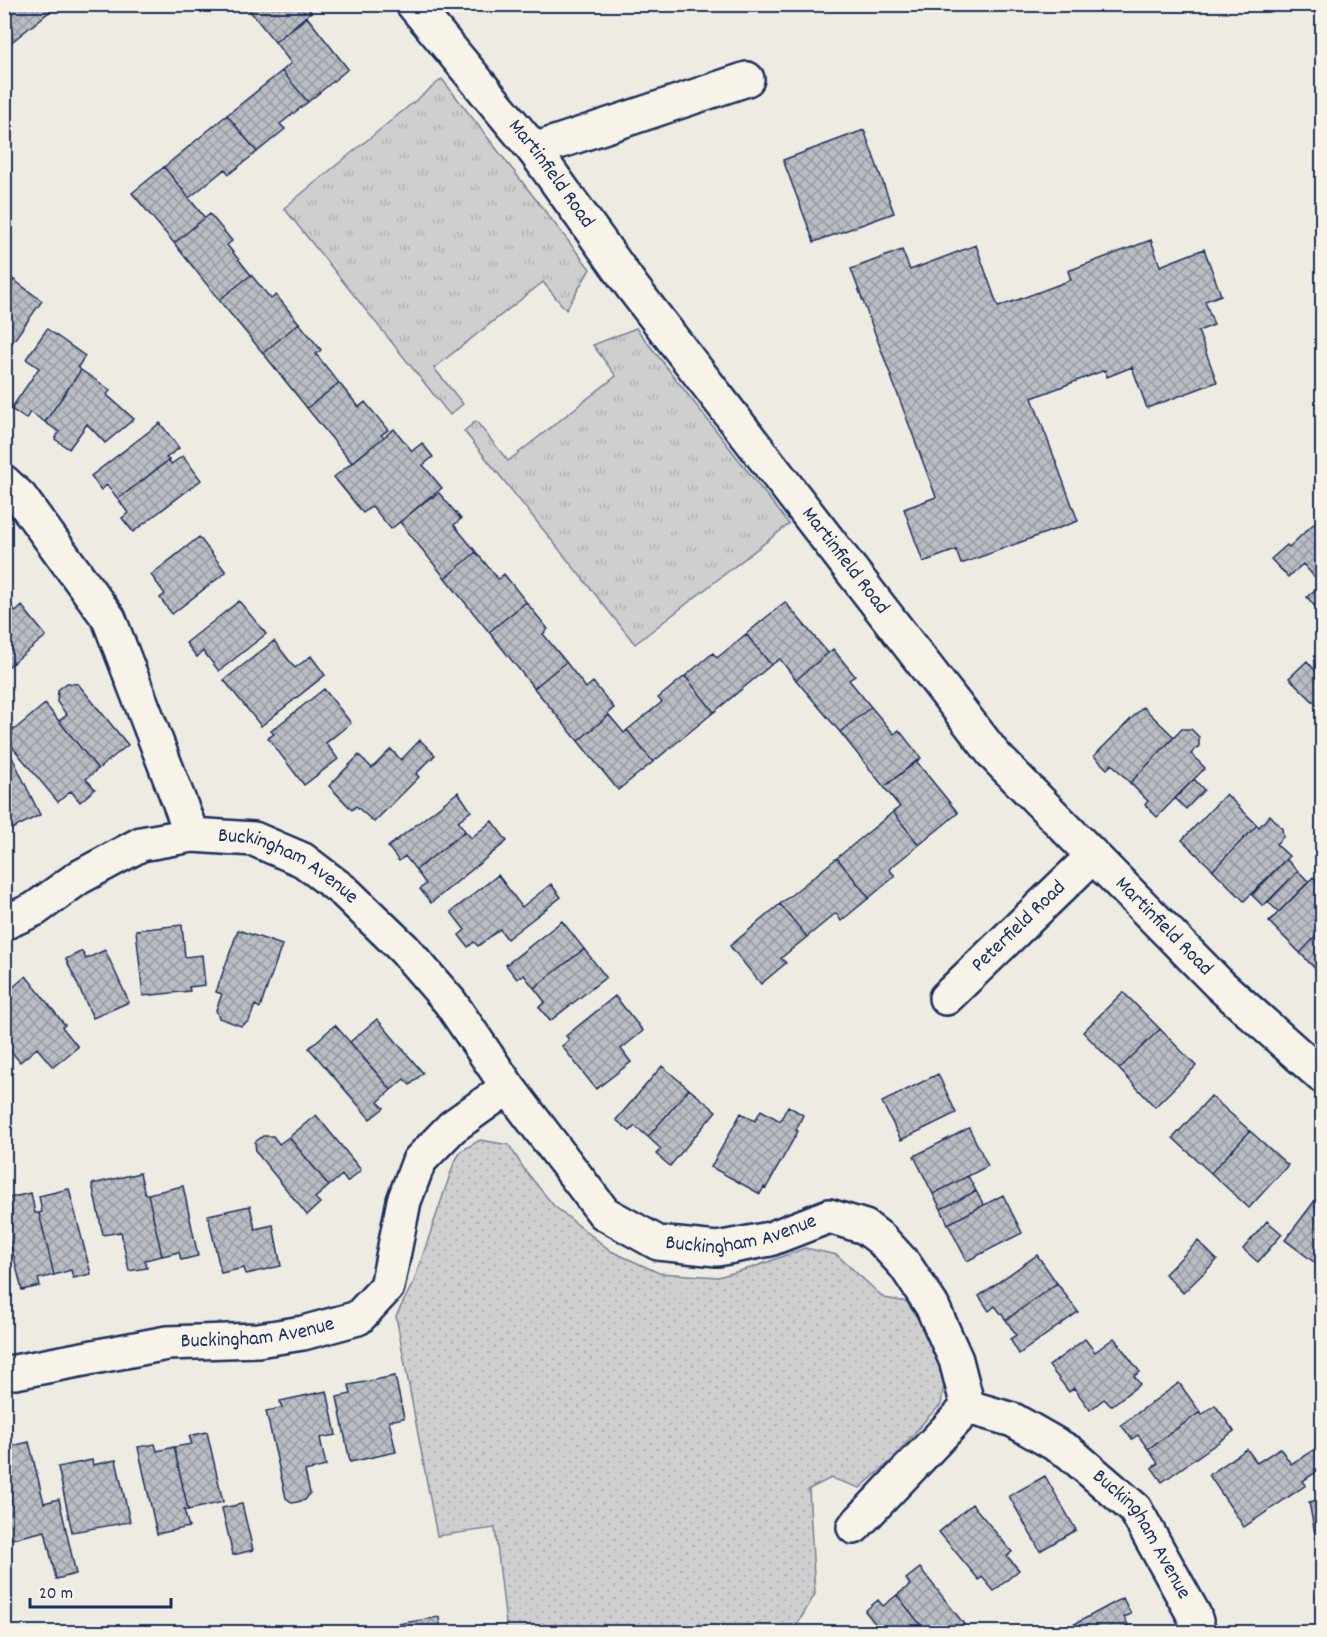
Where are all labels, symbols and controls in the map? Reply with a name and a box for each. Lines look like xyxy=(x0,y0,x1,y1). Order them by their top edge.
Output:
street label: Martinfield Road xyxy=(500,113,601,235)
street label: Martinfield Road xyxy=(793,501,896,622)
street label: Buckingham Avenue xyxy=(217,822,365,912)
street label: Martinfield Road xyxy=(1107,871,1219,984)
street label: Peterfield Road xyxy=(965,874,1073,980)
street label: Buckingham Avenue xyxy=(664,1207,821,1264)
street label: Buckingham Avenue xyxy=(180,1310,338,1358)
street label: Buckingham Avenue xyxy=(1085,1463,1198,1605)
scale bar xyxy=(30,1571,171,1609)
text: 20 m xyxy=(39,1582,73,1607)

